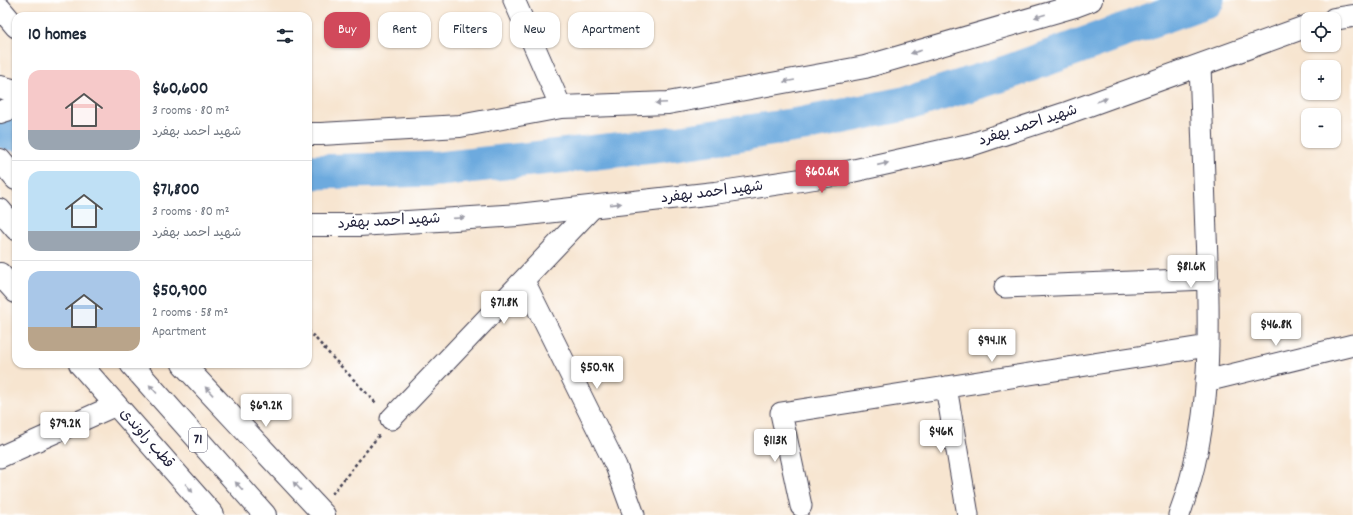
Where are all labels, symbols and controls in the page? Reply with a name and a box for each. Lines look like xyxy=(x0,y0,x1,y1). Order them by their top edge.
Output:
chip: Buy xyxy=(324,12,370,48)
chip: Rent xyxy=(378,12,431,48)
chip: Filters xyxy=(439,12,502,48)
chip: New xyxy=(510,12,560,48)
chip: Apartment xyxy=(568,12,654,48)
map controls xyxy=(1301,12,1341,148)
button: locate xyxy=(1301,12,1341,52)
one-way arrow xyxy=(1034,13,1046,19)
text: 10 homes xyxy=(28,24,87,48)
icon: filters xyxy=(274,25,296,47)
one-way arrow xyxy=(909,50,922,56)
button: + xyxy=(1301,60,1341,100)
text: $60,600 xyxy=(152,78,208,102)
one-way arrow xyxy=(783,78,795,84)
icon: home xyxy=(60,86,108,134)
one-way arrow xyxy=(1096,97,1108,103)
one-way arrow xyxy=(654,100,667,106)
street label: شهید احمد بهفرد xyxy=(976,100,1080,152)
text: 3 rooms · 80 m² xyxy=(152,102,229,121)
button: − xyxy=(1301,108,1341,148)
text: شهید احمد بهفرد xyxy=(152,123,241,142)
pin: $60.6K xyxy=(789,160,855,194)
one-way arrow xyxy=(877,161,889,167)
text: $60.6K xyxy=(805,163,839,182)
street label: شهید احمد بهفرد xyxy=(660,176,764,210)
text: $71,800 xyxy=(152,179,199,203)
icon: home xyxy=(60,187,108,235)
one-way arrow xyxy=(610,201,622,208)
text: 3 rooms · 80 m² xyxy=(152,203,229,222)
street label: شهید احمد بهفرد xyxy=(337,208,441,236)
one-way arrow xyxy=(453,215,465,222)
text: شهید احمد بهفرد xyxy=(152,224,241,243)
pin: $81.6K xyxy=(1158,255,1224,289)
text: $81.6K xyxy=(1176,258,1206,277)
text: $50,900 xyxy=(152,280,207,304)
icon: home xyxy=(60,287,108,335)
pin: $71.8K xyxy=(471,291,537,325)
text: $71.8K xyxy=(490,294,518,313)
text: 2 rooms · 58 m² xyxy=(152,304,228,323)
pin: $46.8K xyxy=(1243,313,1309,347)
text: $46.8K xyxy=(1260,316,1292,335)
text: Apartment xyxy=(152,323,206,342)
pin: $94.1K xyxy=(959,329,1025,363)
text: $94.1K xyxy=(978,332,1006,351)
pin: $50.9K xyxy=(564,356,630,390)
text: $50.9K xyxy=(580,359,614,378)
one-way arrow xyxy=(148,384,157,394)
one-way arrow xyxy=(204,386,213,396)
pin: $69.2K xyxy=(233,394,299,428)
text: $69.2K xyxy=(250,397,282,416)
street label: قطب راوندی xyxy=(113,404,179,474)
pin: $79.2K xyxy=(32,412,98,446)
text: $79.2K xyxy=(49,415,81,434)
pin: $46K xyxy=(917,420,965,454)
text: $46K xyxy=(929,423,953,442)
road number: 71 xyxy=(189,428,207,452)
pin: $113K xyxy=(747,429,803,463)
text: $113K xyxy=(763,432,787,451)
one-way arrow xyxy=(234,481,244,491)
one-way arrow xyxy=(292,481,302,491)
one-way arrow xyxy=(184,482,193,493)

